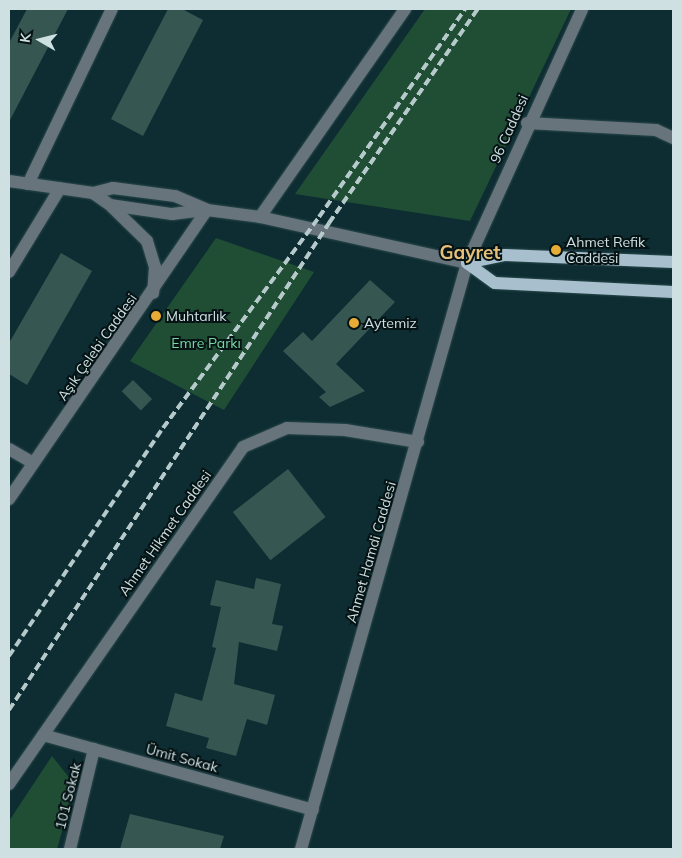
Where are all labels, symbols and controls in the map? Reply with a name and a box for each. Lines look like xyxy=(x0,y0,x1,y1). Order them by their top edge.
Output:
north arrow xyxy=(15,15,65,65)
text: K xyxy=(16,32,35,44)
street label: 96 Caddesi xyxy=(487,92,531,166)
place label: Ahmet Refik Caddesi xyxy=(566,234,645,266)
district label: Gayret xyxy=(440,242,500,264)
marker: Ahmet Refik Caddesi xyxy=(550,244,562,256)
street label: Aşık Çelebi Caddesi xyxy=(54,290,140,404)
place label: Muhtarlık xyxy=(166,308,227,324)
marker: Muhtarlık xyxy=(150,310,162,322)
place label: Aytemiz xyxy=(364,315,417,331)
marker: Aytemiz xyxy=(348,317,360,329)
park label: Emre Parkı xyxy=(171,335,241,351)
street label: Ahmet Hikmet Caddesi xyxy=(115,467,215,599)
street label: Ahmet Hamdi Caddesi xyxy=(343,479,399,625)
street label: Ümit Sokak xyxy=(144,740,220,776)
street label: 101 Sokak xyxy=(52,761,84,831)

